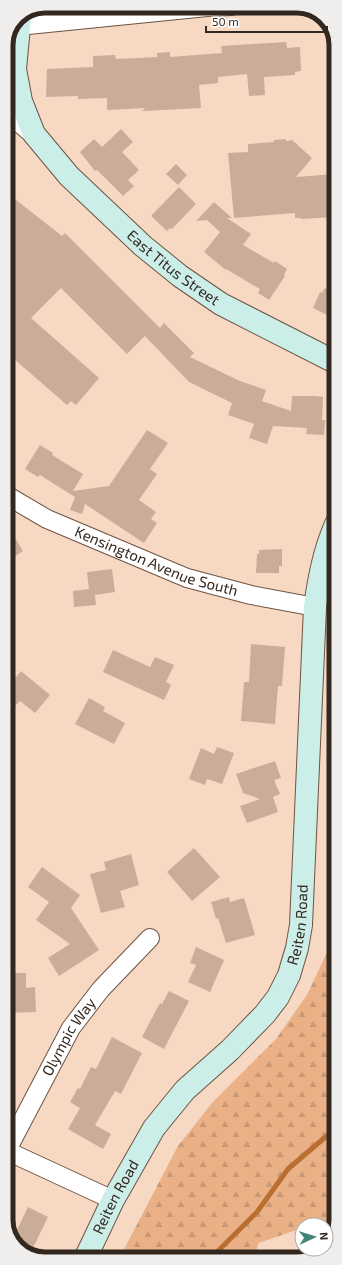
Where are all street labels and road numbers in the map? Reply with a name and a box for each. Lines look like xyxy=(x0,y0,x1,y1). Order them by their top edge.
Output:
street label: East Titus Street xyxy=(124,226,224,309)
street label: Kensington Avenue South xyxy=(72,522,240,599)
street label: Reiten Road xyxy=(282,884,311,967)
street label: Olympic Way xyxy=(38,994,99,1079)
street label: Reiten Road xyxy=(88,1156,142,1237)

